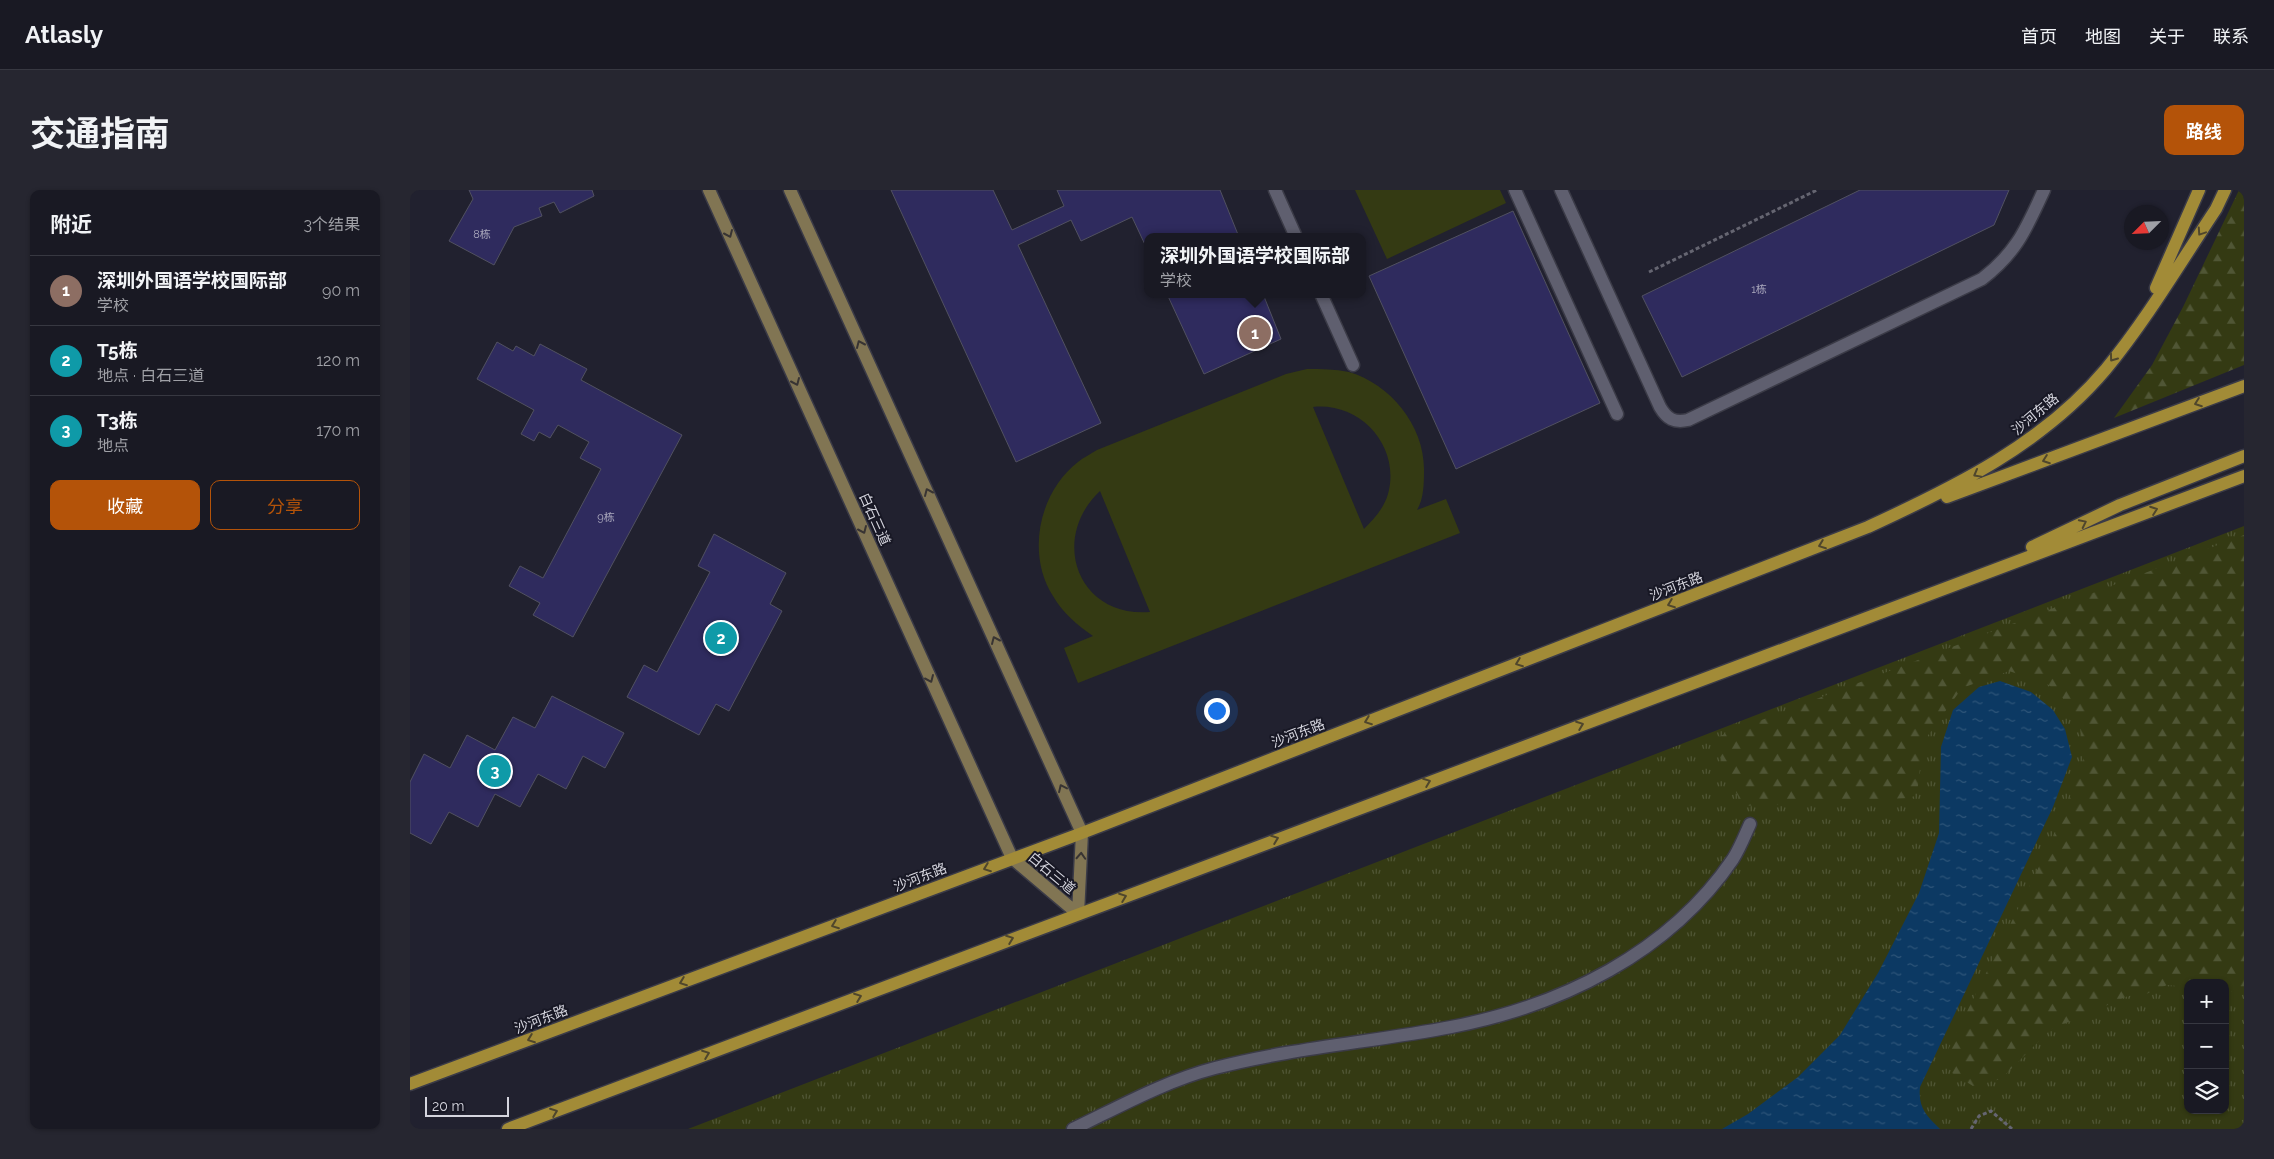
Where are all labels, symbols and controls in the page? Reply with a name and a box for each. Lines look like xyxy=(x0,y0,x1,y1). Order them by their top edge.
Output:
text: Atlasly xyxy=(25,20,103,49)
text: 首页 xyxy=(2021,26,2057,47)
text: 地图 xyxy=(2085,26,2121,47)
text: 关于 xyxy=(2149,26,2185,47)
text: 联系 xyxy=(2213,26,2249,47)
button: 路线 xyxy=(2164,105,2244,155)
text: 交通指南 xyxy=(30,113,170,154)
north arrow xyxy=(2124,205,2169,250)
text: 附近 xyxy=(50,212,92,237)
text: 3个结果 xyxy=(303,215,360,234)
one-way arrow xyxy=(2198,226,2207,236)
house number: 8栋 xyxy=(473,228,491,241)
one-way arrow xyxy=(723,229,734,238)
popup xyxy=(1144,233,1366,298)
text: 深圳外国语学校国际部 xyxy=(1160,244,1350,266)
text: 深圳外国语学校国际部 xyxy=(97,269,287,291)
text: 学校 xyxy=(1160,271,1192,290)
text: 1 xyxy=(62,281,70,300)
text: 90 m xyxy=(322,281,360,300)
house number: 1栋 xyxy=(1751,283,1767,296)
text: 学校 xyxy=(97,296,129,315)
pin: 1 xyxy=(1239,314,1271,352)
text: T5栋 xyxy=(97,339,138,361)
one-way arrow xyxy=(856,340,867,349)
text: 2 xyxy=(61,351,71,370)
text: 120 m xyxy=(316,351,360,370)
one-way arrow xyxy=(2110,352,2119,362)
text: 地点 · 白石三道 xyxy=(97,366,204,385)
one-way arrow xyxy=(790,377,801,386)
street label: 沙河东路 xyxy=(2008,390,2062,438)
one-way arrow xyxy=(2195,398,2203,408)
text: T3栋 xyxy=(97,409,138,431)
text: 3 xyxy=(62,421,70,440)
text: 170 m xyxy=(316,421,360,440)
text: 地点 xyxy=(97,436,129,455)
one-way arrow xyxy=(2042,454,2051,464)
one-way arrow xyxy=(1973,468,1982,478)
button: 收藏 xyxy=(50,480,200,530)
button: 分享 xyxy=(210,480,360,530)
one-way arrow xyxy=(923,488,934,497)
street label: 白石三道 xyxy=(856,490,894,548)
one-way arrow xyxy=(2149,506,2157,516)
house number: 9栋 xyxy=(597,511,615,524)
one-way arrow xyxy=(2078,519,2087,529)
one-way arrow xyxy=(857,525,867,534)
one-way arrow xyxy=(1818,539,1827,549)
street label: 沙河东路 xyxy=(1647,568,1705,604)
one-way arrow xyxy=(1667,597,1676,608)
pin: 2 xyxy=(705,619,737,657)
one-way arrow xyxy=(990,636,1001,645)
one-way arrow xyxy=(1516,657,1524,667)
one-way arrow xyxy=(924,674,935,683)
your location xyxy=(1204,698,1230,724)
street label: 沙河东路 xyxy=(1269,715,1327,751)
one-way arrow xyxy=(1364,715,1373,726)
one-way arrow xyxy=(1575,721,1583,731)
pin: 3 xyxy=(479,752,511,790)
one-way arrow xyxy=(1423,778,1431,788)
one-way arrow xyxy=(1058,784,1068,793)
one-way arrow xyxy=(1270,835,1279,846)
street label: 白石三道 xyxy=(1025,849,1079,897)
one-way arrow xyxy=(1075,852,1086,860)
street label: 沙河东路 xyxy=(891,859,949,895)
one-way arrow xyxy=(983,862,992,872)
one-way arrow xyxy=(1118,893,1127,903)
one-way arrow xyxy=(831,919,840,929)
one-way arrow xyxy=(1005,935,1014,946)
one-way arrow xyxy=(679,976,688,986)
map controls xyxy=(2184,979,2229,1114)
button: + xyxy=(2184,979,2229,1024)
one-way arrow xyxy=(853,993,862,1003)
street label: 沙河东路 xyxy=(512,1001,570,1037)
button: − xyxy=(2184,1024,2229,1069)
one-way arrow xyxy=(527,1033,536,1043)
one-way arrow xyxy=(701,1050,710,1060)
button: layers xyxy=(2184,1069,2229,1114)
scale bar xyxy=(425,1094,509,1117)
text: 20 m xyxy=(432,1098,464,1114)
one-way arrow xyxy=(549,1108,558,1118)

